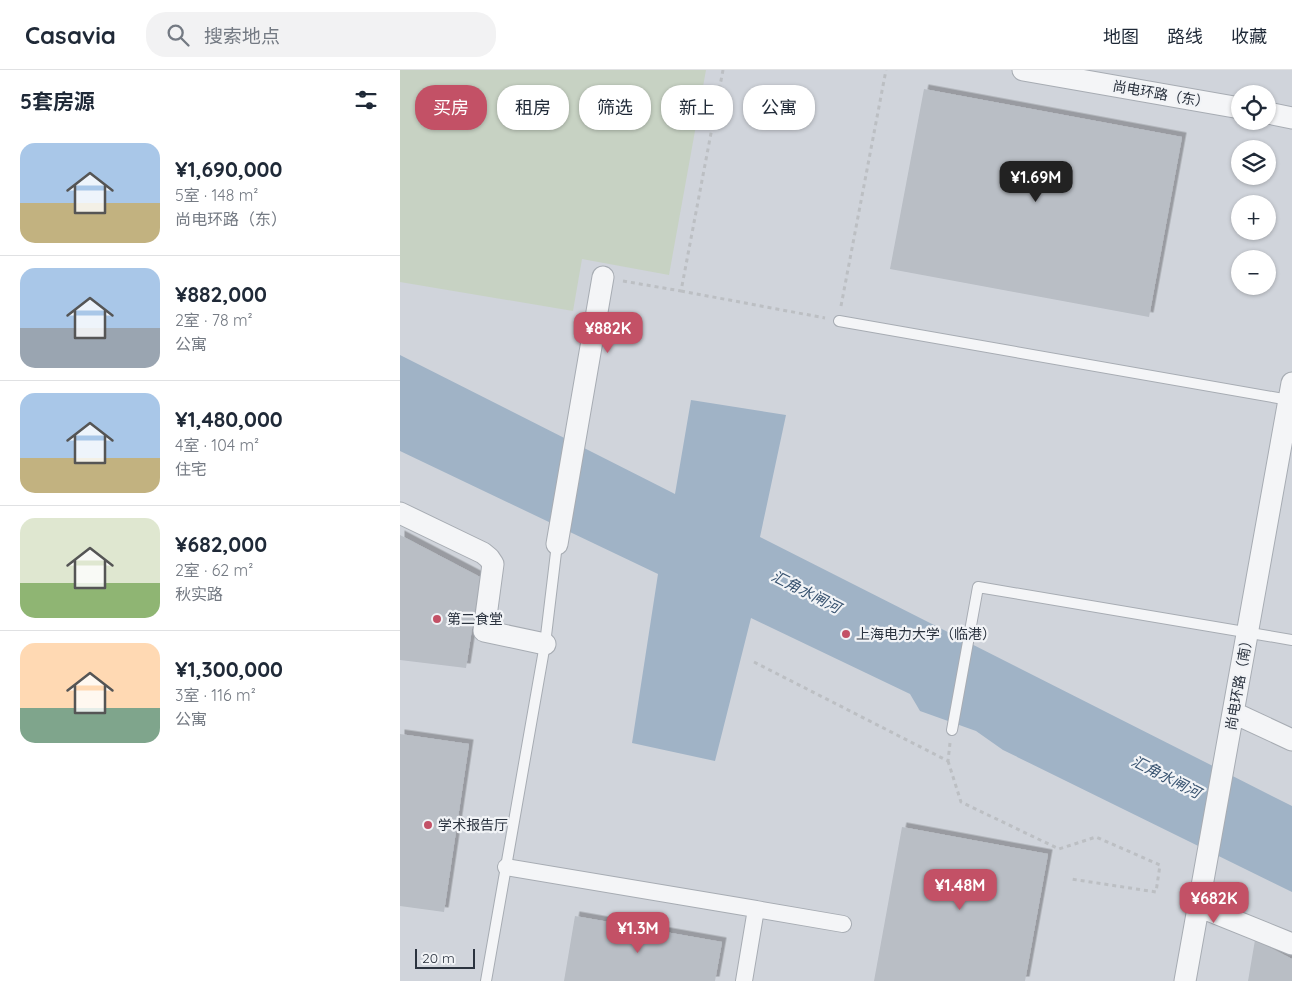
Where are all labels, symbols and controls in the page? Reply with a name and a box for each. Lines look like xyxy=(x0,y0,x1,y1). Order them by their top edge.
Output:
search box xyxy=(146,12,496,57)
text: Casavia xyxy=(25,20,116,50)
icon: search xyxy=(164,21,192,49)
text: 搜索地点 xyxy=(204,24,280,48)
text: 地图 xyxy=(1103,25,1139,48)
text: 路线 xyxy=(1167,25,1203,48)
text: 收藏 xyxy=(1231,25,1267,48)
street label: 尚电环路（东） xyxy=(1111,77,1211,111)
chip: 买房 xyxy=(415,85,487,130)
chip: 租房 xyxy=(497,85,569,130)
chip: 筛选 xyxy=(579,85,651,130)
chip: 新上 xyxy=(661,85,733,130)
chip: 公寓 xyxy=(743,85,815,130)
map controls xyxy=(1231,85,1276,295)
button: locate xyxy=(1231,85,1276,130)
icon: filters xyxy=(352,86,380,114)
text: 5套房源 xyxy=(20,88,95,114)
button: layers xyxy=(1231,140,1276,185)
text: ¥1,690,000 xyxy=(175,156,282,182)
pin: ¥1.69M xyxy=(995,160,1077,203)
icon: home xyxy=(60,163,120,223)
text: ¥1.69M xyxy=(1011,167,1061,187)
text: 5室 · 148 m² xyxy=(175,185,258,205)
button: + xyxy=(1231,195,1276,240)
text: 尚电环路（东） xyxy=(175,209,287,229)
button: − xyxy=(1231,250,1276,295)
text: ¥882,000 xyxy=(175,281,267,307)
icon: home xyxy=(60,288,120,348)
text: 2室 · 78 m² xyxy=(175,310,253,330)
pin: ¥882K xyxy=(573,312,643,354)
text: ¥882K xyxy=(585,318,631,338)
text: 公寓 xyxy=(175,334,207,354)
text: ¥1,480,000 xyxy=(175,406,283,432)
icon: home xyxy=(60,413,120,473)
text: 4室 · 104 m² xyxy=(175,435,259,455)
text: 住宅 xyxy=(175,459,207,479)
text: ¥682,000 xyxy=(175,531,267,557)
icon: home xyxy=(60,538,120,598)
text: 2室 · 62 m² xyxy=(175,560,253,580)
water label: 汇角水闸河 xyxy=(768,566,847,618)
text: 秋实路 xyxy=(175,584,223,604)
place label: 第二食堂 xyxy=(447,610,503,628)
marker: 第二食堂 xyxy=(431,613,443,625)
place label: 上海电力大学（临港） xyxy=(856,625,996,643)
marker: 上海电力大学（临港） xyxy=(840,628,852,640)
street label: 尚电环路（南） xyxy=(1222,632,1256,732)
text: ¥1,300,000 xyxy=(175,656,283,682)
icon: home xyxy=(60,663,120,723)
text: 3室 · 116 m² xyxy=(175,685,256,705)
text: 公寓 xyxy=(175,709,207,729)
water label: 汇角水闸河 xyxy=(1128,751,1207,803)
place label: 学术报告厅 xyxy=(438,816,508,834)
marker: 学术报告厅 xyxy=(422,819,434,831)
pin: ¥1.48M xyxy=(919,868,1001,911)
text: ¥1.48M xyxy=(935,875,985,895)
pin: ¥682K xyxy=(1179,882,1249,924)
text: ¥682K xyxy=(1191,888,1237,908)
pin: ¥1.3M xyxy=(603,912,673,954)
text: ¥1.3M xyxy=(617,918,659,938)
scale bar xyxy=(415,946,475,969)
text: 20 m xyxy=(422,949,455,967)

